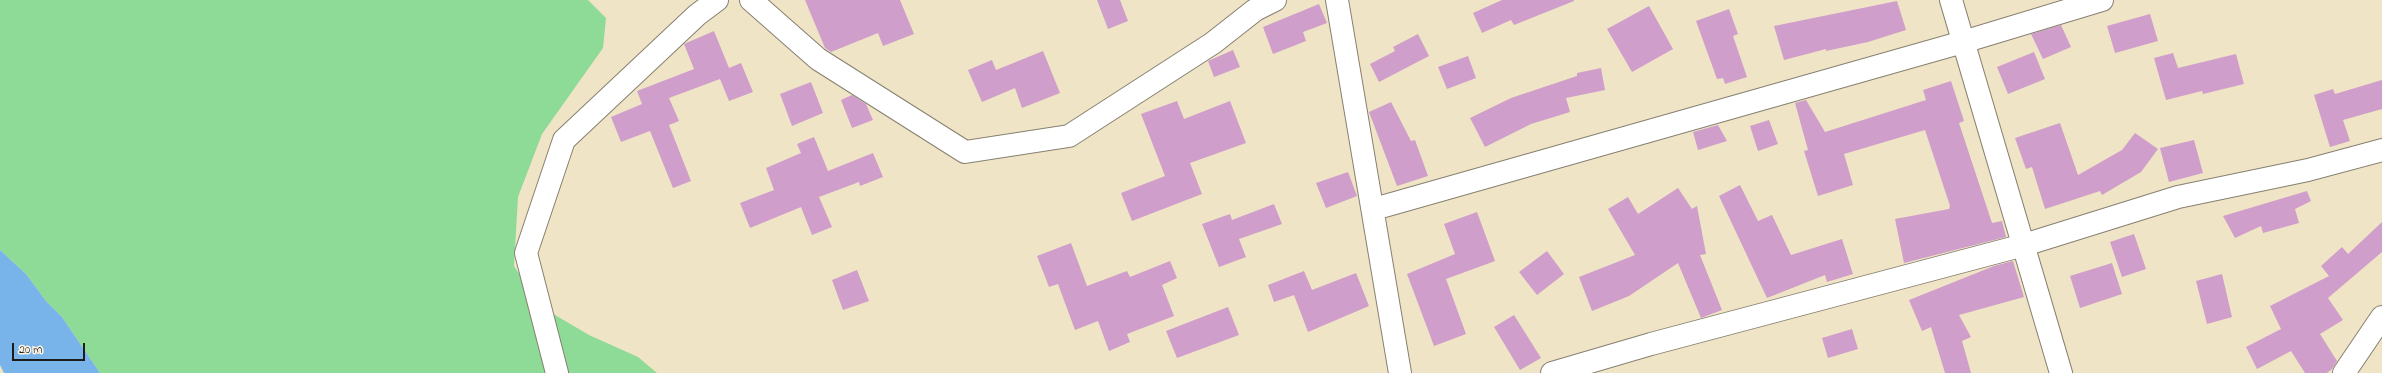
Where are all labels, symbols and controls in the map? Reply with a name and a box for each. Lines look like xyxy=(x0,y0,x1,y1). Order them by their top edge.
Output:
scale bar xyxy=(14,335,87,361)
text: 20 m xyxy=(19,341,42,359)

